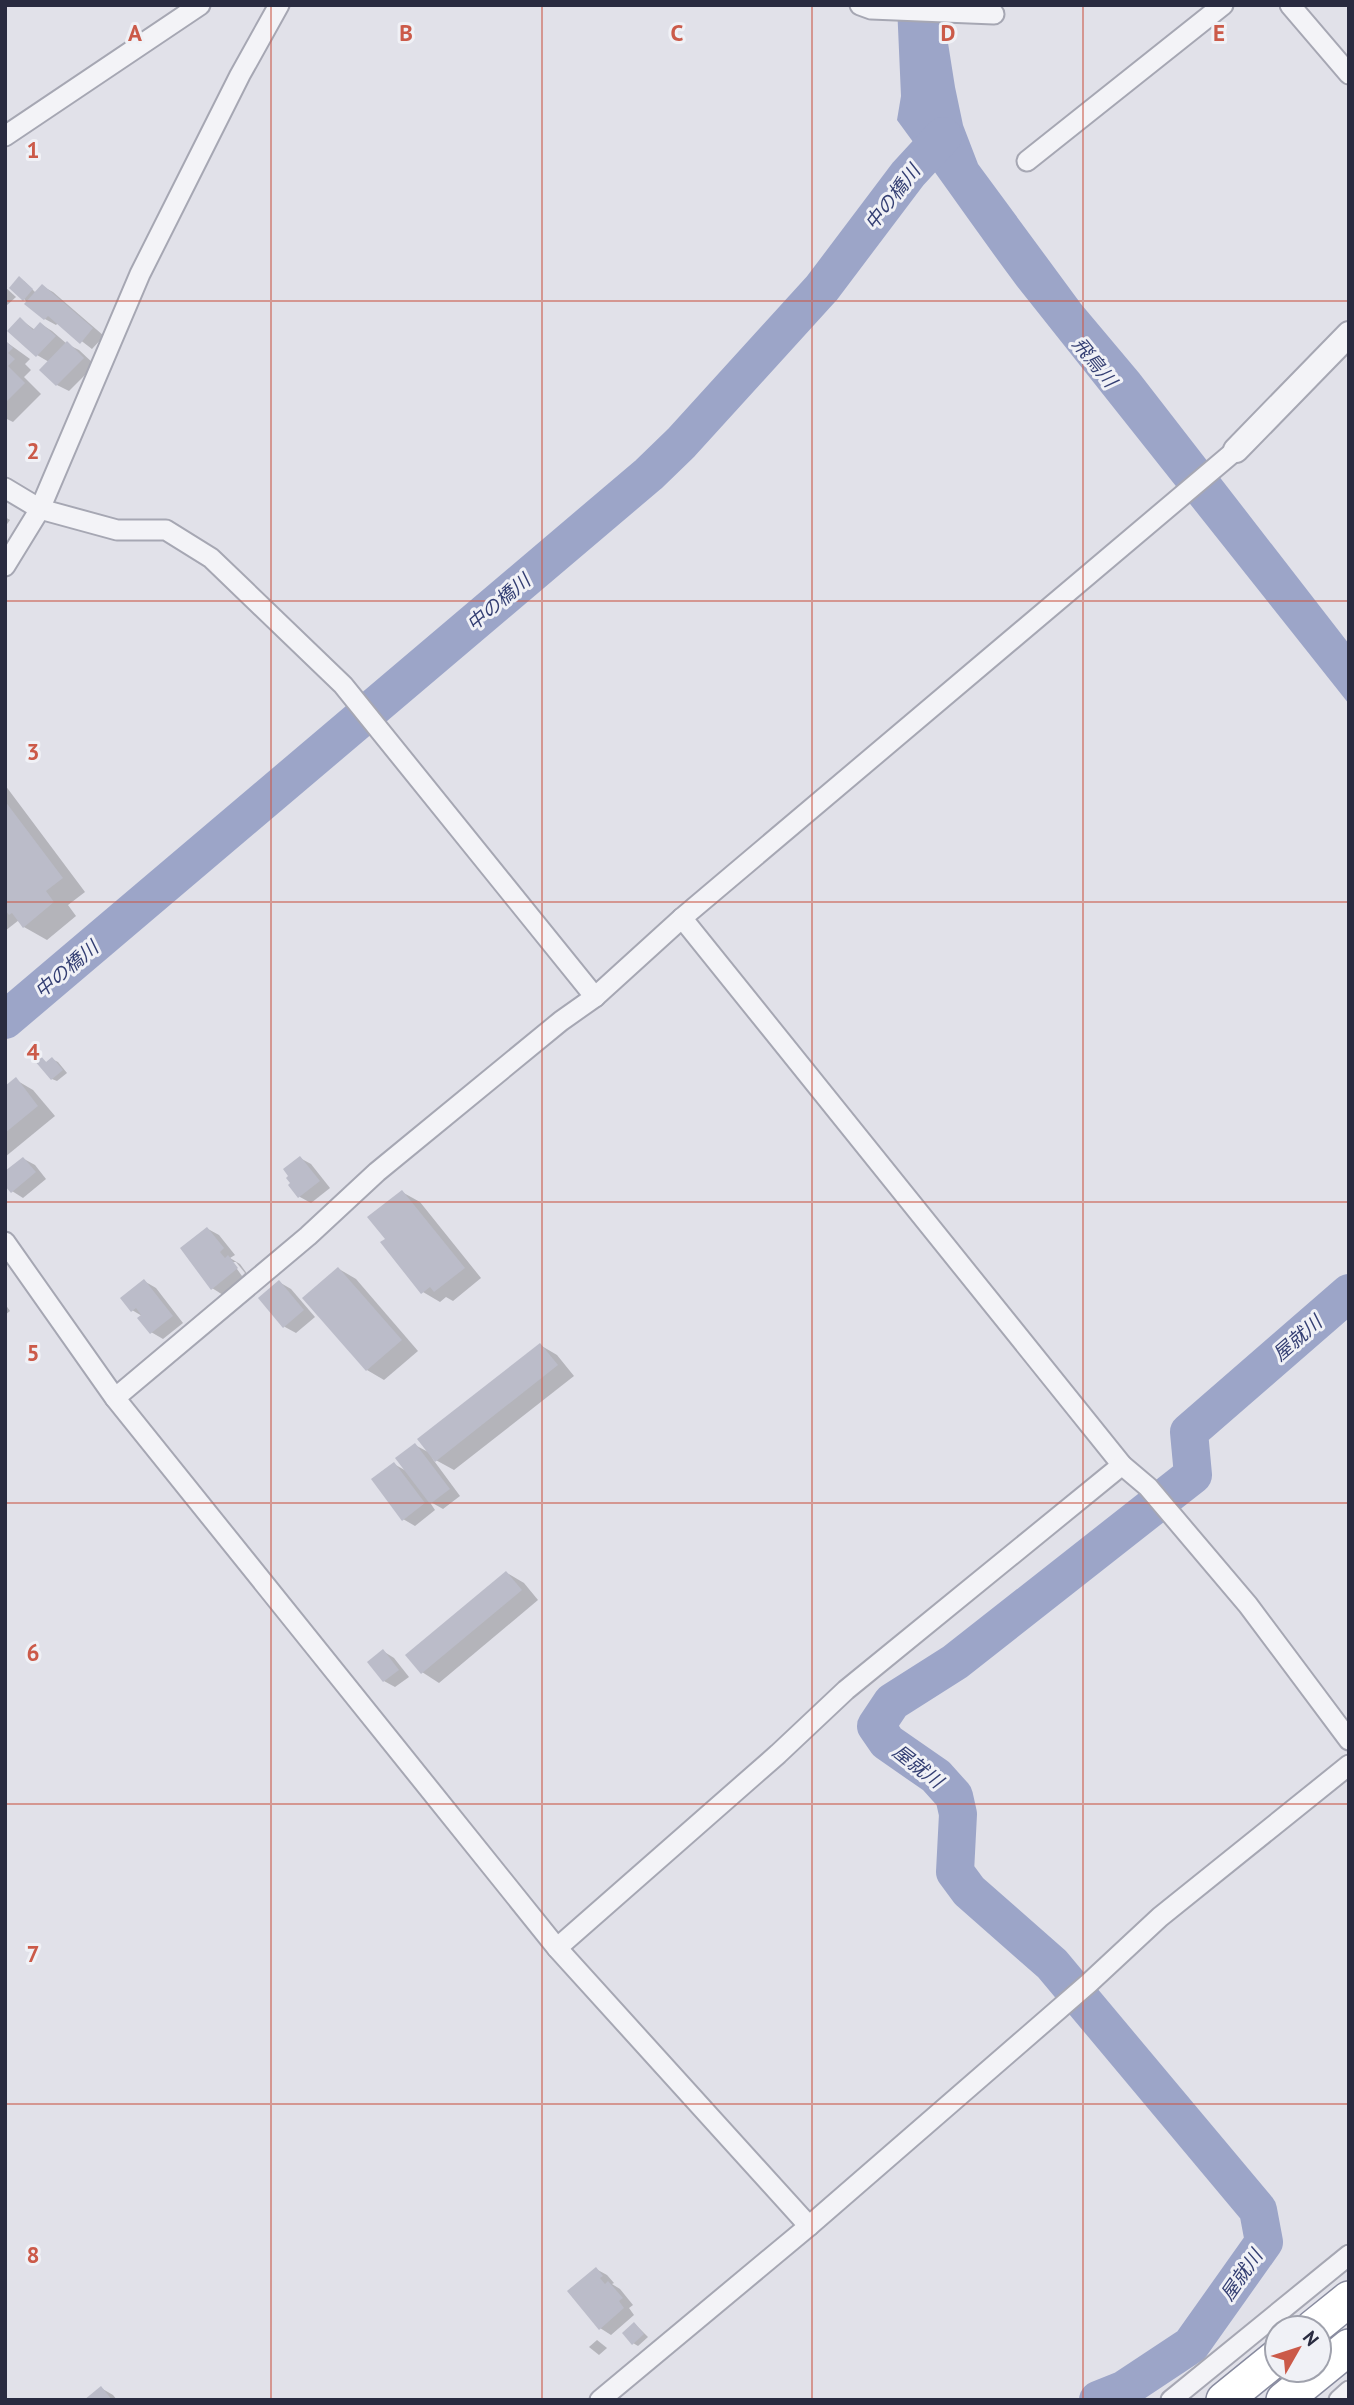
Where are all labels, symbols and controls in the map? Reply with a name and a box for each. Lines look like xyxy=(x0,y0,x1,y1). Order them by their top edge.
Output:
text: A xyxy=(128,18,142,47)
text: B xyxy=(399,18,413,47)
text: C xyxy=(671,18,684,47)
text: D xyxy=(941,18,955,47)
text: E xyxy=(1213,18,1225,47)
text: 1 xyxy=(26,135,40,164)
water label: 中の橋川 xyxy=(859,158,926,234)
water label: 飛鳥川 xyxy=(1068,332,1124,393)
text: 2 xyxy=(26,436,40,465)
water label: 中の橋川 xyxy=(461,567,536,636)
text: 3 xyxy=(26,737,40,766)
water label: 中の橋川 xyxy=(29,934,104,1003)
text: 4 xyxy=(26,1037,40,1066)
water label: 屋就川 xyxy=(1268,1309,1328,1366)
text: 5 xyxy=(26,1338,40,1367)
text: 6 xyxy=(26,1638,40,1667)
water label: 屋就川 xyxy=(888,1739,949,1794)
text: 7 xyxy=(26,1939,40,1968)
text: 8 xyxy=(26,2240,40,2269)
water label: 屋就川 xyxy=(1215,2243,1268,2305)
north arrow xyxy=(1263,2314,1333,2384)
text: N xyxy=(1298,2326,1324,2351)

